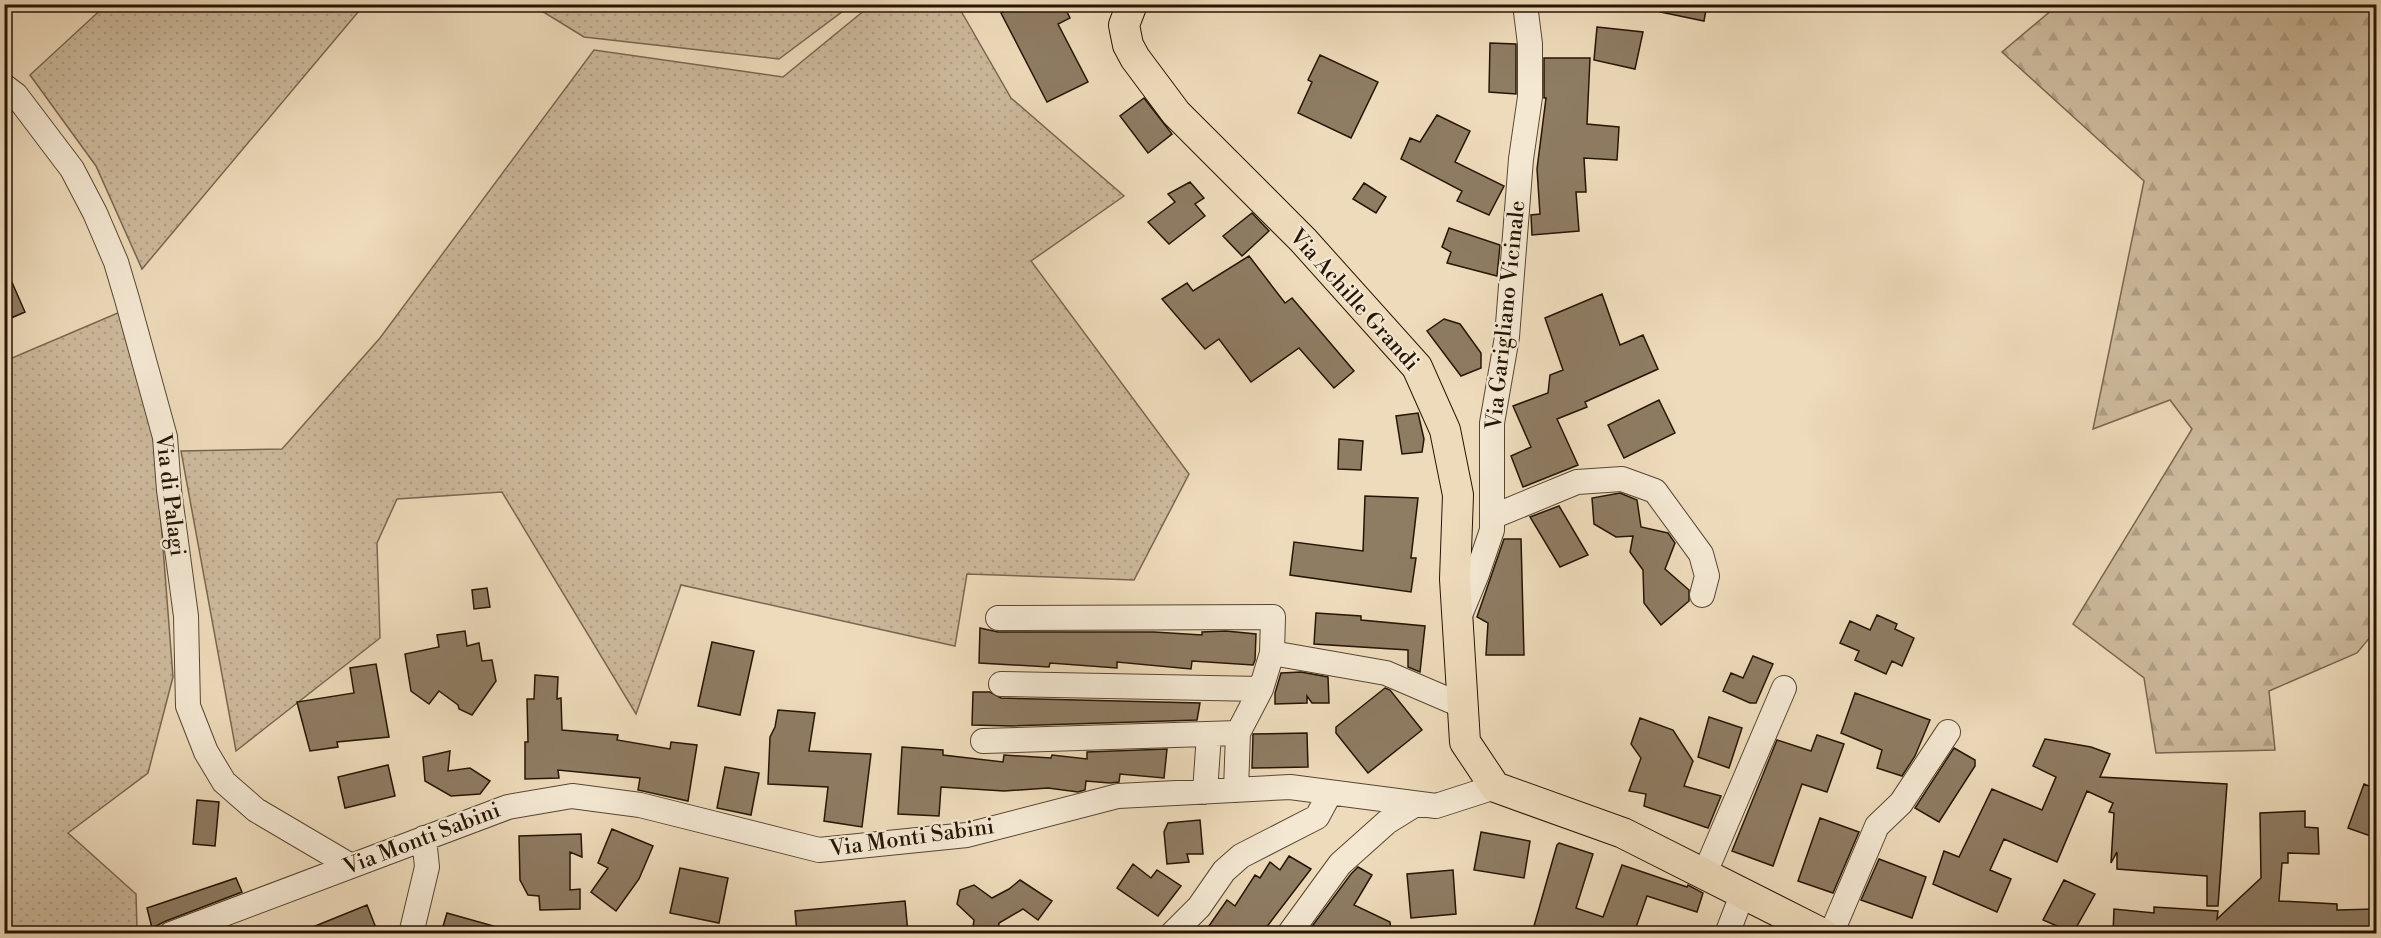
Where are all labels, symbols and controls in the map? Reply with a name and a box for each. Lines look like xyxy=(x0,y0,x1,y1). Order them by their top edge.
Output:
street label: Via Garigliano Vicinale xyxy=(1480,199,1531,432)
street label: Via Achille Grandi xyxy=(1283,223,1425,376)
street label: Via di Palagi xyxy=(149,431,191,558)
street label: Via Monti Sabini xyxy=(339,797,504,882)
street label: Via Monti Sabini xyxy=(827,813,996,863)

